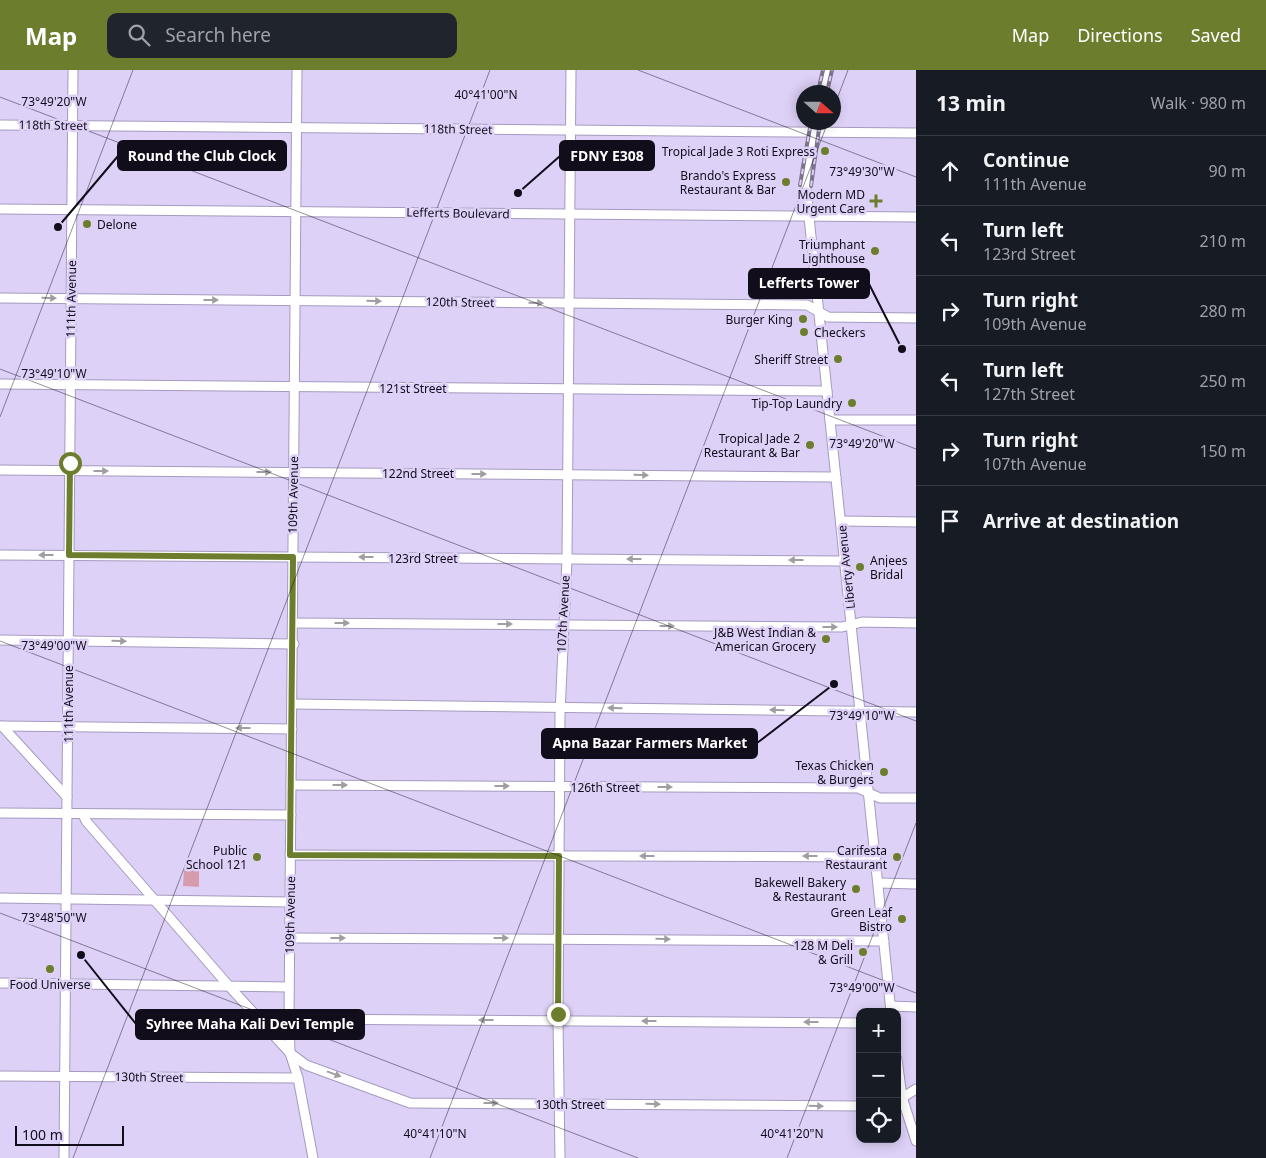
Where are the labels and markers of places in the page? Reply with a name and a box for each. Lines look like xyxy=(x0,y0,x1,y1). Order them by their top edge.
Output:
callout: Round the Club Clock xyxy=(118,141,286,170)
callout: FDNY E308 xyxy=(560,141,654,170)
place label: Tropical Jade 3 Roti Express xyxy=(662,143,815,160)
marker: Tropical Jade 3 Roti Express xyxy=(819,145,831,157)
place label: Brando's Express Restaurant & Bar xyxy=(680,167,776,198)
marker: Brando's Express Restaurant & Bar xyxy=(780,176,792,188)
place label: Modern MD Urgent Care xyxy=(797,186,865,217)
marker: Modern MD Urgent Care xyxy=(869,194,883,208)
place label: Delone xyxy=(97,216,137,233)
marker: Delone xyxy=(81,218,93,230)
place label: Triumphant Lighthouse xyxy=(799,236,866,267)
marker: Triumphant Lighthouse xyxy=(869,245,881,257)
callout: Lefferts Tower xyxy=(749,269,869,298)
place label: Burger King xyxy=(725,311,793,328)
marker: Burger King xyxy=(797,313,809,325)
place label: Checkers xyxy=(814,324,866,341)
marker: Checkers xyxy=(798,326,810,338)
place label: Sheriff Street xyxy=(754,351,829,368)
marker: Sheriff Street xyxy=(832,353,844,365)
place label: Tip-Top Laundry xyxy=(752,395,843,412)
marker: Tip-Top Laundry xyxy=(846,397,858,409)
place label: Tropical Jade 2 Restaurant & Bar xyxy=(704,430,800,461)
marker: Tropical Jade 2 Restaurant & Bar xyxy=(804,439,816,451)
place label: Anjees Bridal xyxy=(870,552,908,583)
marker: Anjees Bridal xyxy=(854,561,866,573)
place label: J&B West Indian & American Grocery xyxy=(713,624,817,655)
marker: J&B West Indian & American Grocery xyxy=(820,633,832,645)
callout: Apna Bazar Farmers Market xyxy=(542,729,757,758)
place label: Texas Chicken & Burgers xyxy=(795,757,874,788)
marker: Texas Chicken & Burgers xyxy=(878,766,890,778)
place label: Public School 121 xyxy=(186,842,247,873)
place label: Carifesta Restaurant xyxy=(825,842,888,873)
marker: Public School 121 xyxy=(251,851,263,863)
marker: Carifesta Restaurant xyxy=(891,851,903,863)
place label: Bakewell Bakery & Restaurant xyxy=(754,874,847,905)
marker: Bakewell Bakery & Restaurant xyxy=(850,883,862,895)
place label: Green Leaf Bistro xyxy=(831,904,893,935)
marker: Green Leaf Bistro xyxy=(896,913,908,925)
place label: 128 M Deli & Grill xyxy=(794,937,853,968)
marker: 128 M Deli & Grill xyxy=(857,946,869,958)
marker: Food Universe xyxy=(44,963,56,975)
place label: Food Universe xyxy=(10,976,91,993)
callout: Syhree Maha Kali Devi Temple xyxy=(136,1010,364,1039)

